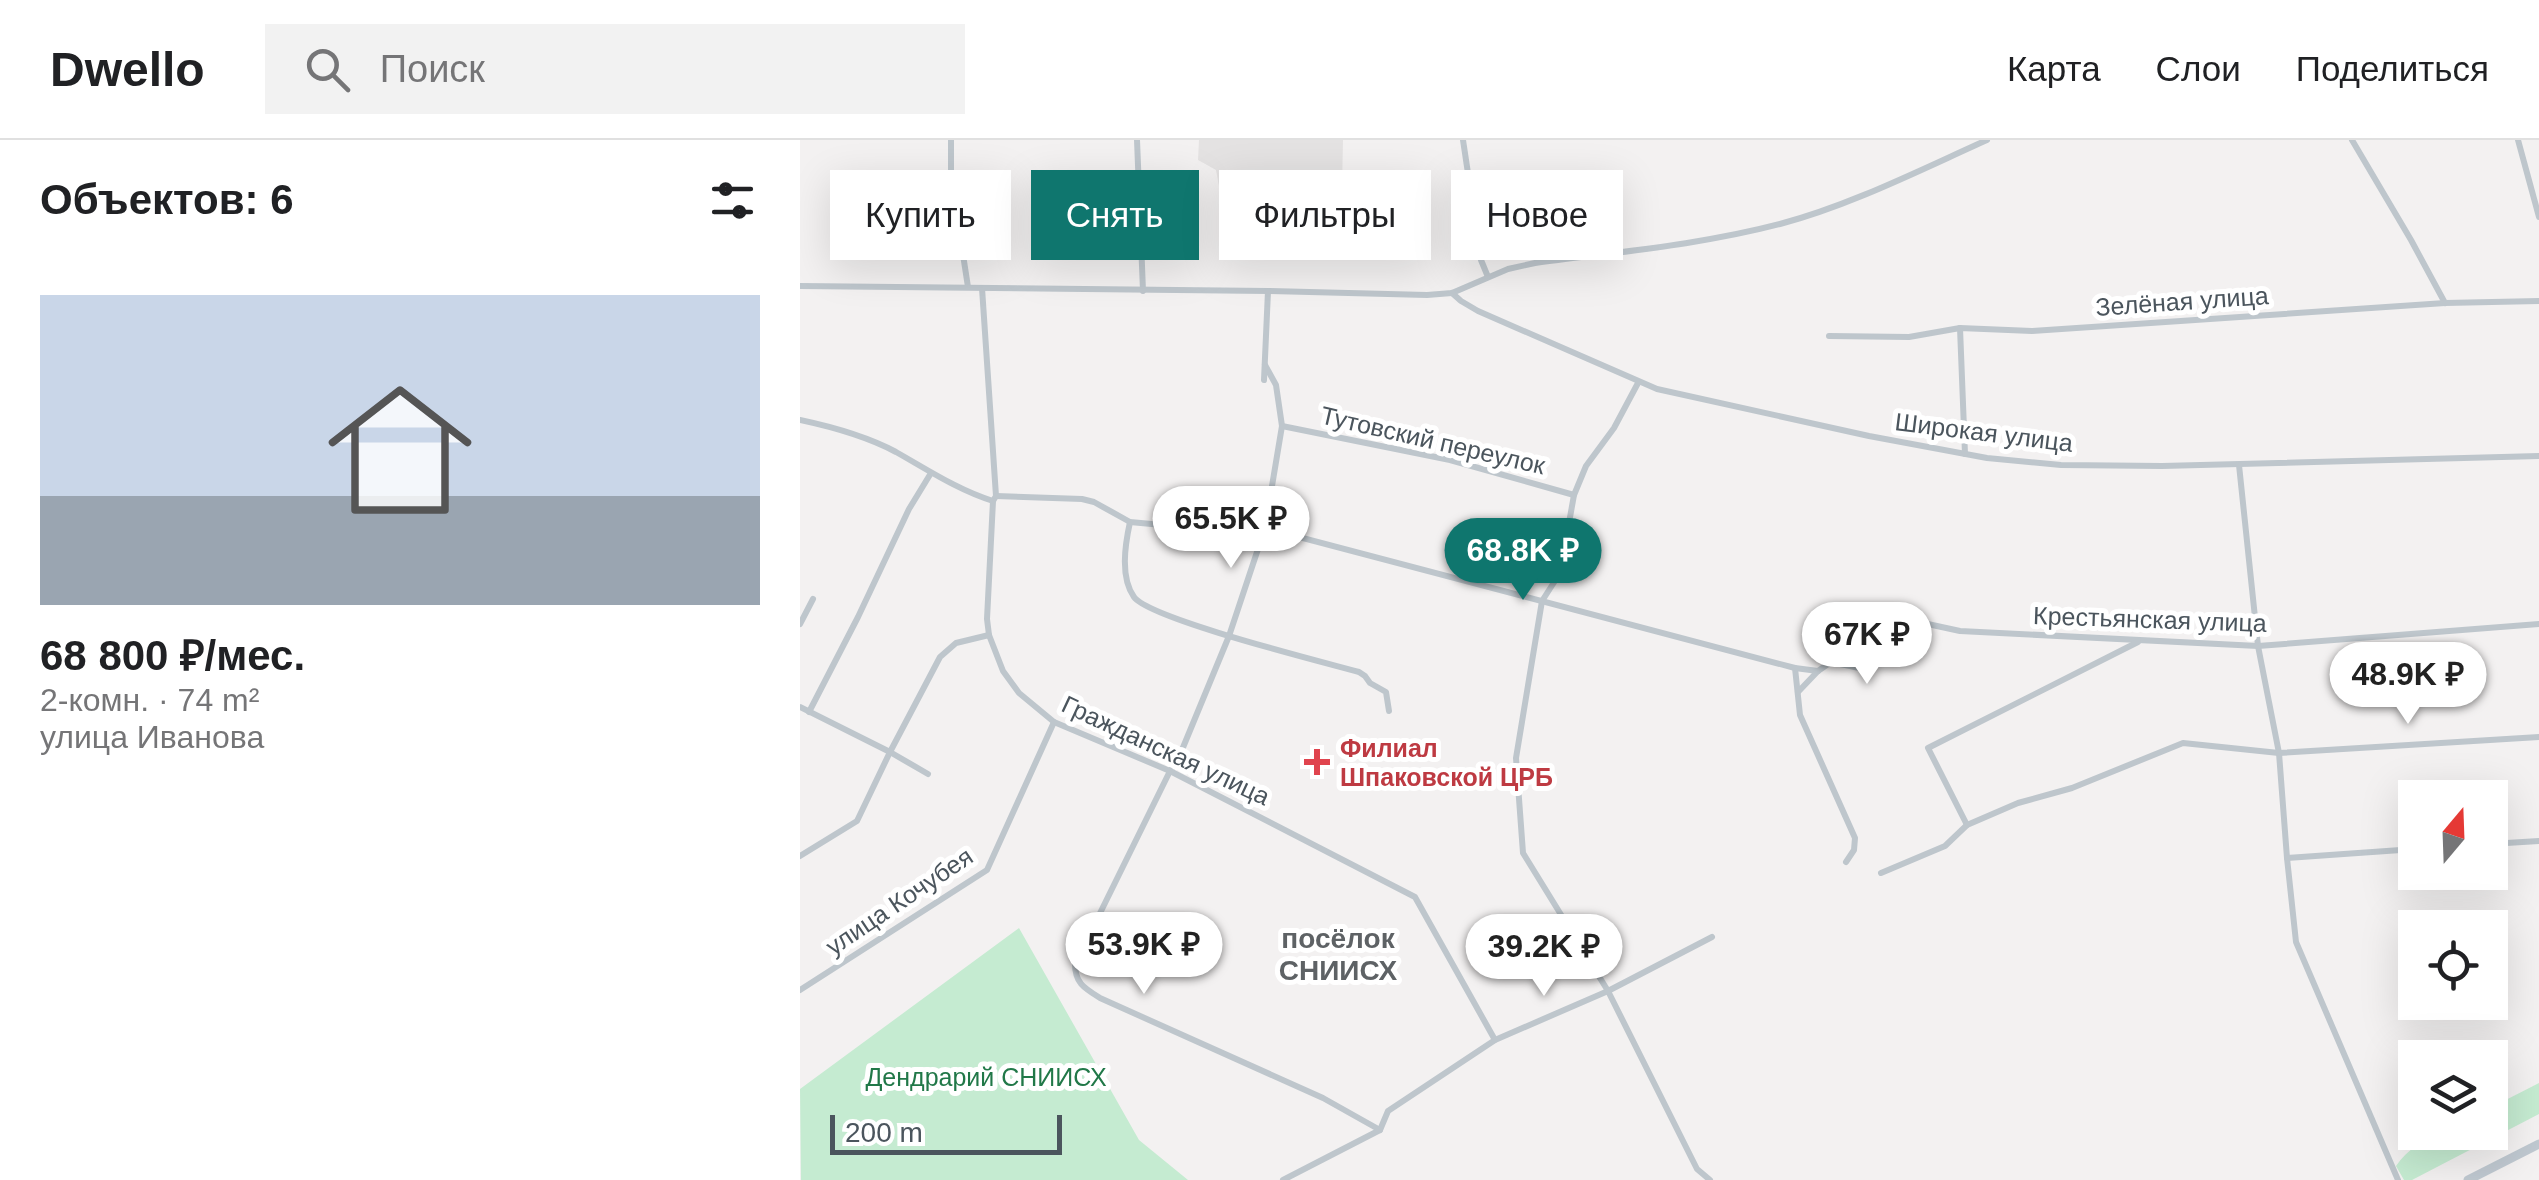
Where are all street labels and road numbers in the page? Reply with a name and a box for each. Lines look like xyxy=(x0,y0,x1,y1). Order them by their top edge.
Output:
street label: Зелёная улица xyxy=(2094,281,2270,321)
street label: Тутовский переулок xyxy=(1318,401,1549,480)
street label: Широкая улица xyxy=(1893,407,2075,457)
street label: Крестьянская улица xyxy=(2033,601,2267,637)
street label: Гражданская улица xyxy=(1058,690,1274,810)
street label: улица Кочубея xyxy=(820,842,978,960)

